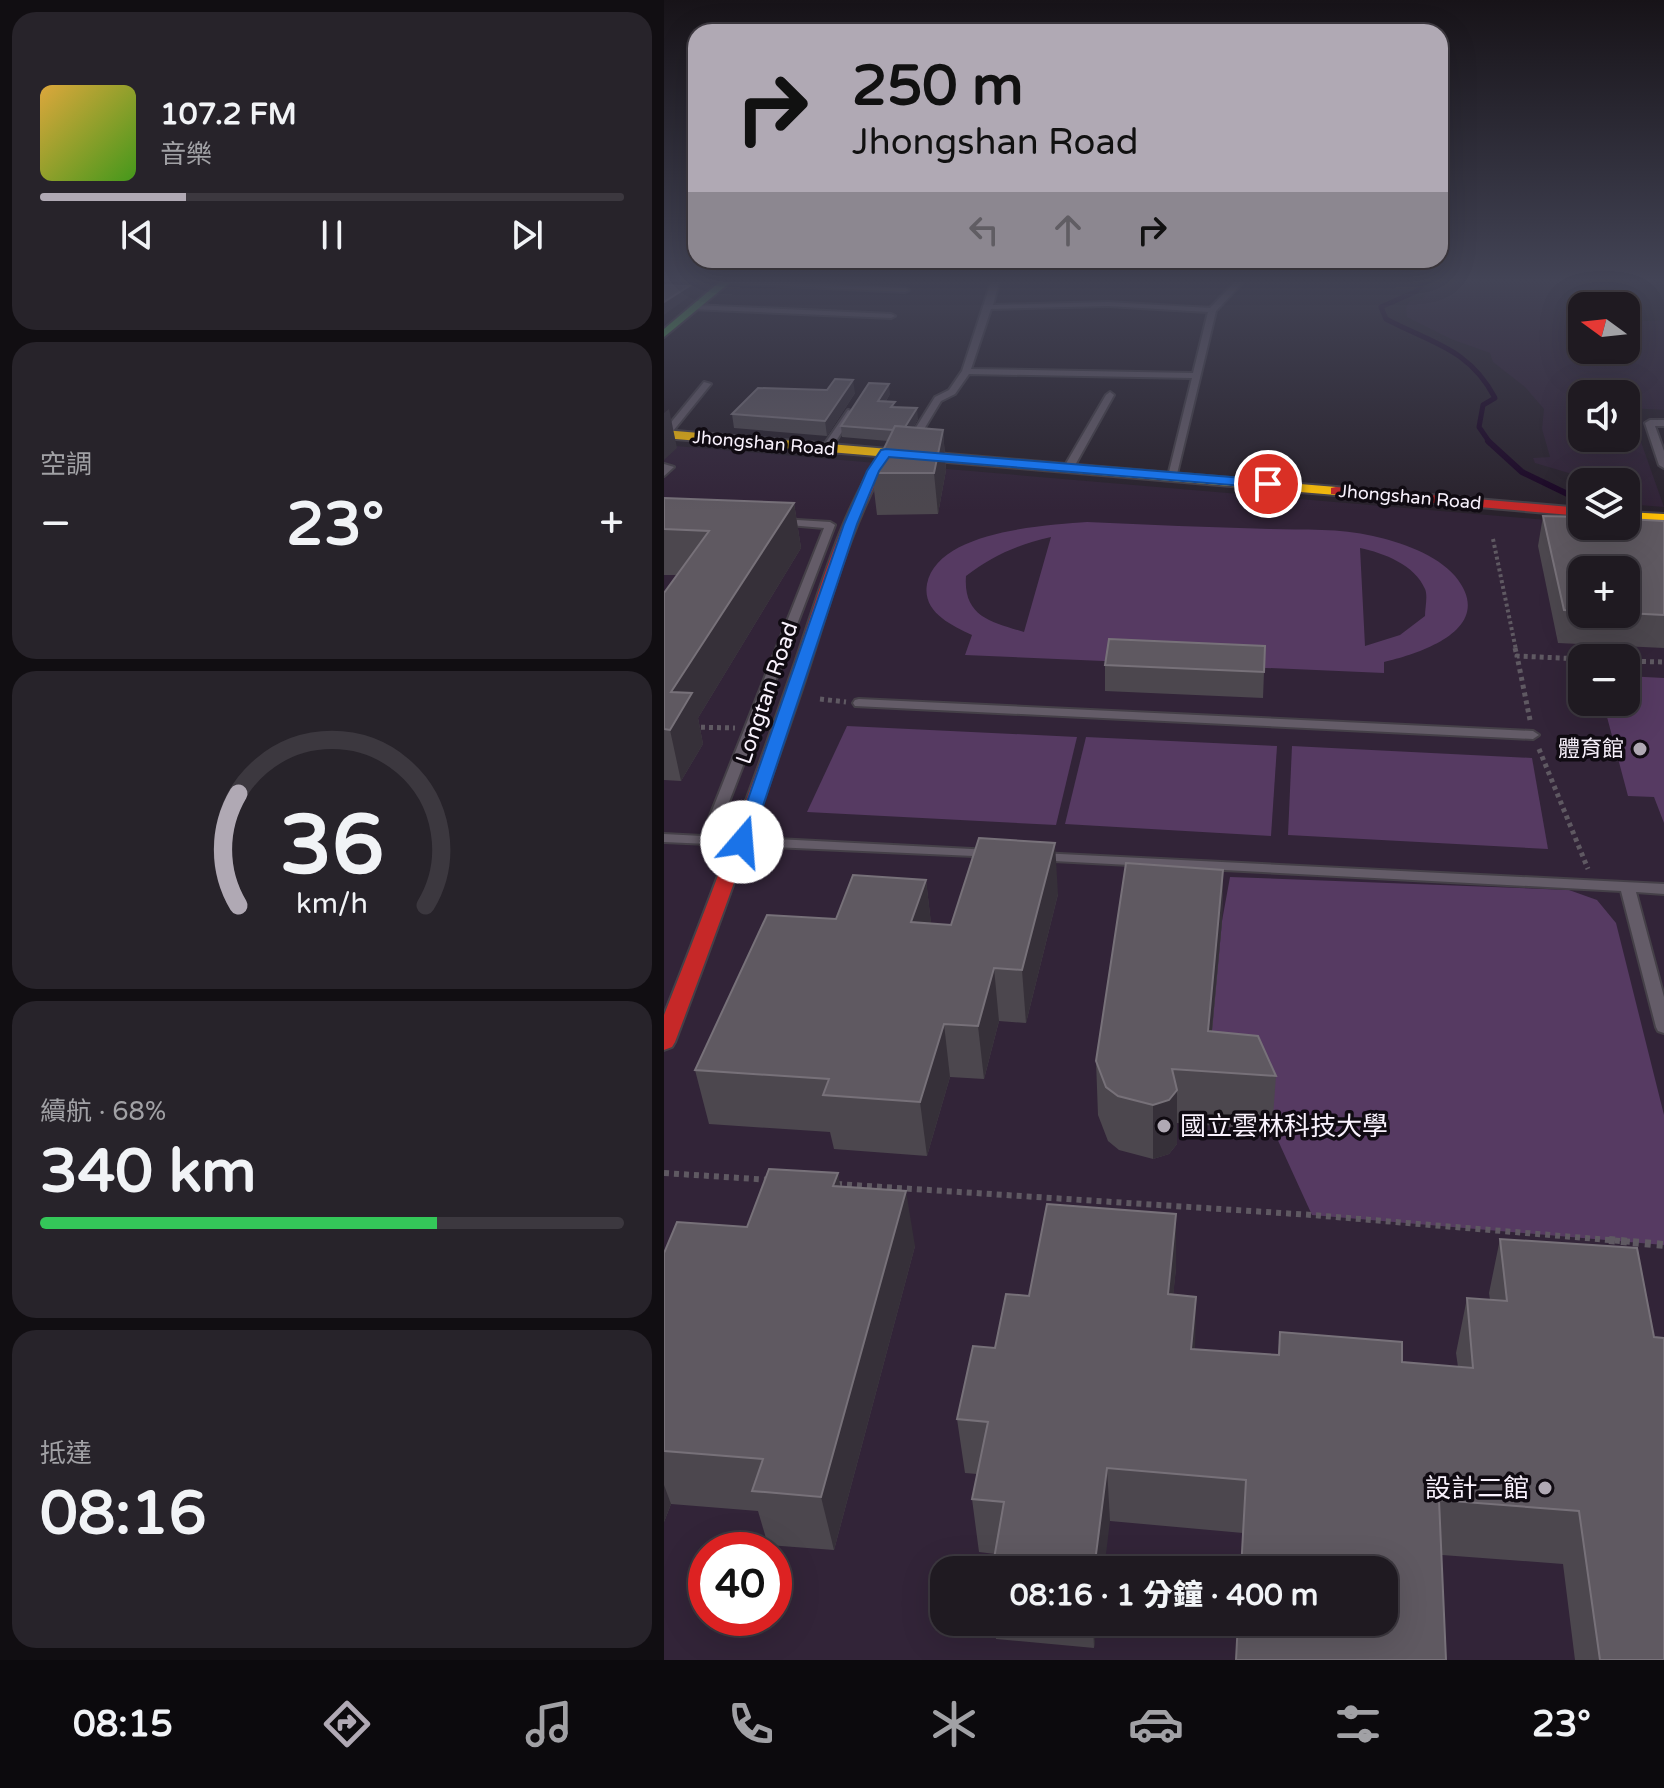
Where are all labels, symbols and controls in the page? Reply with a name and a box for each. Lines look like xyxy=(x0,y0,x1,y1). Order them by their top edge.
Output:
text: 250 m xyxy=(852,53,1023,120)
icon: right xyxy=(720,56,824,160)
text: 107.2 FM xyxy=(160,96,297,133)
text: Jhongshan Road xyxy=(852,121,1138,164)
text: 音樂 xyxy=(160,139,212,170)
icon: left xyxy=(962,208,1006,252)
icon: ahead xyxy=(1046,208,1090,252)
icon: right xyxy=(1130,208,1174,252)
icon: previous xyxy=(115,213,159,257)
icon: pause xyxy=(310,213,354,257)
icon: next xyxy=(505,213,549,257)
north arrow xyxy=(1568,292,1640,364)
map controls xyxy=(1568,292,1640,716)
button: sound xyxy=(1568,380,1640,452)
street label: Jhongshan Road xyxy=(692,426,836,460)
text: 空調 xyxy=(40,449,92,480)
pin xyxy=(1234,450,1302,518)
icon: arrive xyxy=(1246,462,1290,506)
button: layers xyxy=(1568,468,1640,540)
street label: Jhongshan Road xyxy=(1338,480,1482,514)
text: 23° xyxy=(286,489,384,561)
text: − xyxy=(40,498,71,551)
text: + xyxy=(599,498,624,551)
button: + xyxy=(1568,556,1640,628)
street label: Longtan Road xyxy=(731,619,803,767)
button: − xyxy=(1568,644,1640,716)
place label: 體育館 xyxy=(1558,736,1624,762)
marker: 體育館 xyxy=(1631,740,1649,758)
text: 36 xyxy=(280,796,384,896)
position arrow xyxy=(700,800,784,884)
text: km/h xyxy=(296,887,368,921)
text: 續航 · 68% xyxy=(40,1096,166,1127)
place label: 國立雲林科技大學 xyxy=(1180,1111,1388,1142)
marker: 國立雲林科技大學 xyxy=(1155,1117,1173,1135)
text: 340 km xyxy=(40,1136,256,1208)
text: 抵達 xyxy=(40,1438,92,1469)
place label: 設計二館 xyxy=(1425,1473,1529,1504)
text: 08:16 xyxy=(40,1478,206,1550)
marker: 設計二館 xyxy=(1536,1479,1554,1497)
speed limit sign: 40 xyxy=(688,1532,792,1636)
text: 08:16 · 1 分鐘 · 400 m xyxy=(1010,1577,1318,1614)
icon: directions xyxy=(319,1696,375,1752)
icon: music xyxy=(521,1696,577,1752)
icon: phone xyxy=(723,1696,779,1752)
icon: climate xyxy=(926,1696,982,1752)
icon: car xyxy=(1128,1696,1184,1752)
icon: filters xyxy=(1330,1696,1386,1752)
text: 08:15 xyxy=(73,1703,173,1746)
text: 23° xyxy=(1532,1703,1591,1746)

